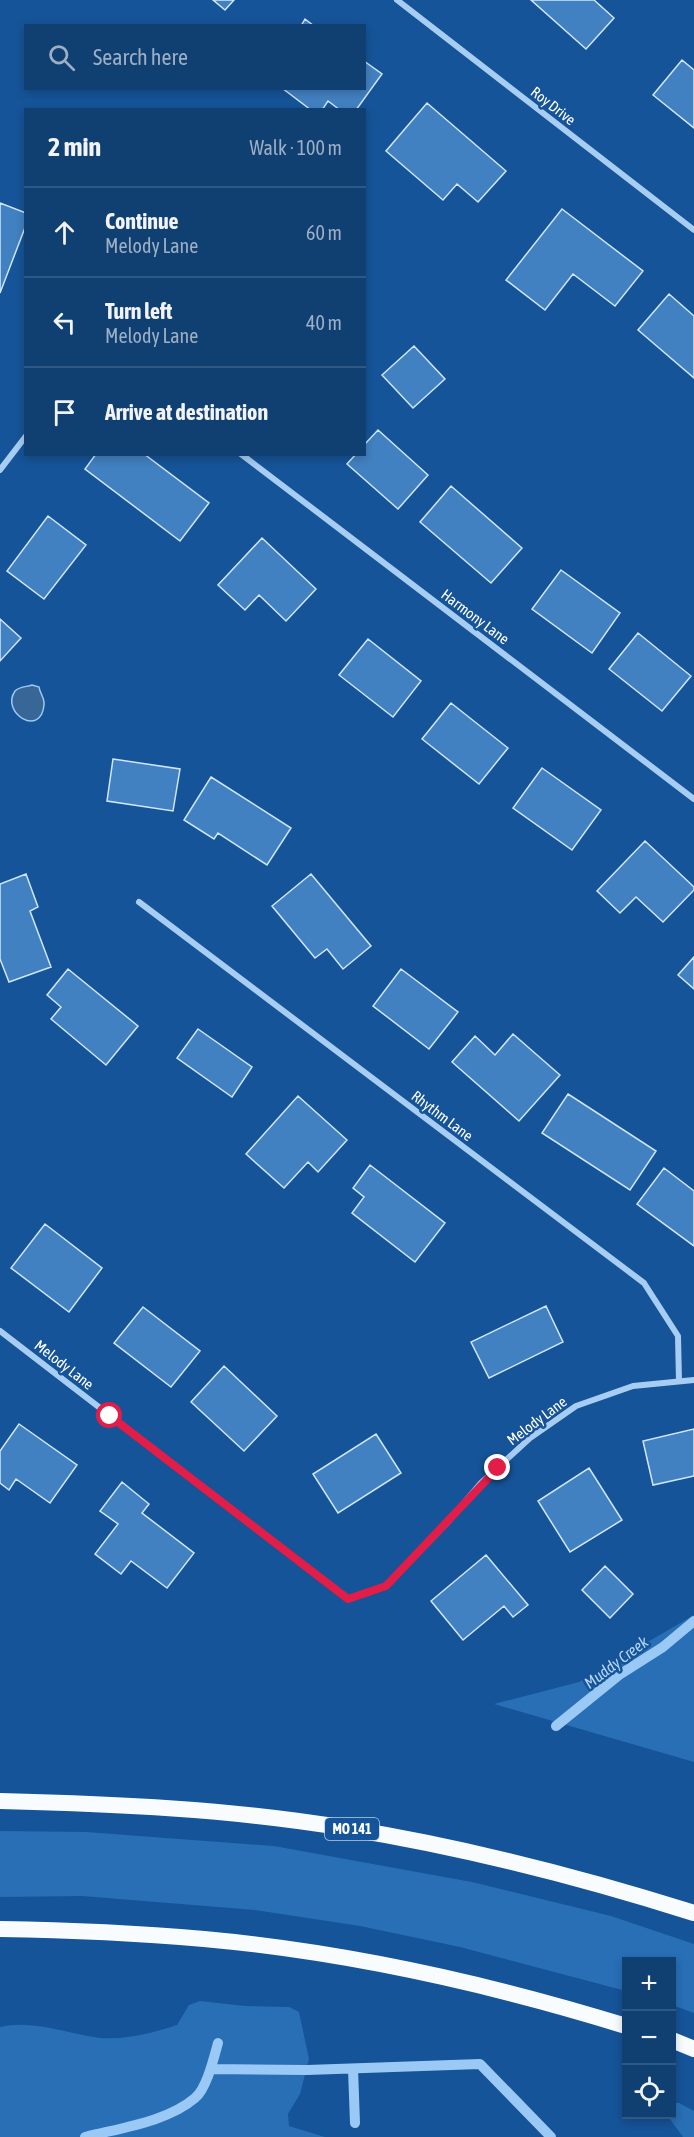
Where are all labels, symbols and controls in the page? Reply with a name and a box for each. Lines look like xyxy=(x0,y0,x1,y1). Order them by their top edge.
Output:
search box xyxy=(24,24,366,90)
icon: search xyxy=(45,41,78,74)
text: Search here xyxy=(93,44,188,70)
street label: Roy Drive xyxy=(528,83,579,128)
text: 2 min xyxy=(48,132,101,162)
text: Walk · 100 m xyxy=(250,136,342,159)
text: Continue xyxy=(105,208,179,234)
icon: ahead xyxy=(48,216,81,249)
text: 60 m xyxy=(306,221,342,244)
text: Melody Lane xyxy=(105,234,198,257)
text: Turn left xyxy=(105,298,172,324)
icon: left xyxy=(48,306,81,339)
text: 40 m xyxy=(306,311,342,334)
text: Melody Lane xyxy=(105,324,198,347)
icon: arrive xyxy=(48,396,81,429)
text: Arrive at destination xyxy=(105,399,268,425)
street label: Harmony Lane xyxy=(438,586,513,648)
street label: Rhythm Lane xyxy=(408,1087,476,1144)
street label: Melody Lane xyxy=(32,1336,97,1393)
street label: Melody Lane xyxy=(504,1393,570,1448)
route start xyxy=(96,1402,122,1428)
route end xyxy=(484,1454,510,1480)
water label: Muddy Creek xyxy=(581,1632,653,1693)
road number: MO 141 xyxy=(325,1818,379,1840)
map controls xyxy=(622,1957,676,2119)
button: + xyxy=(622,1957,676,2011)
button: − xyxy=(622,2011,676,2065)
button: locate xyxy=(622,2065,676,2119)

